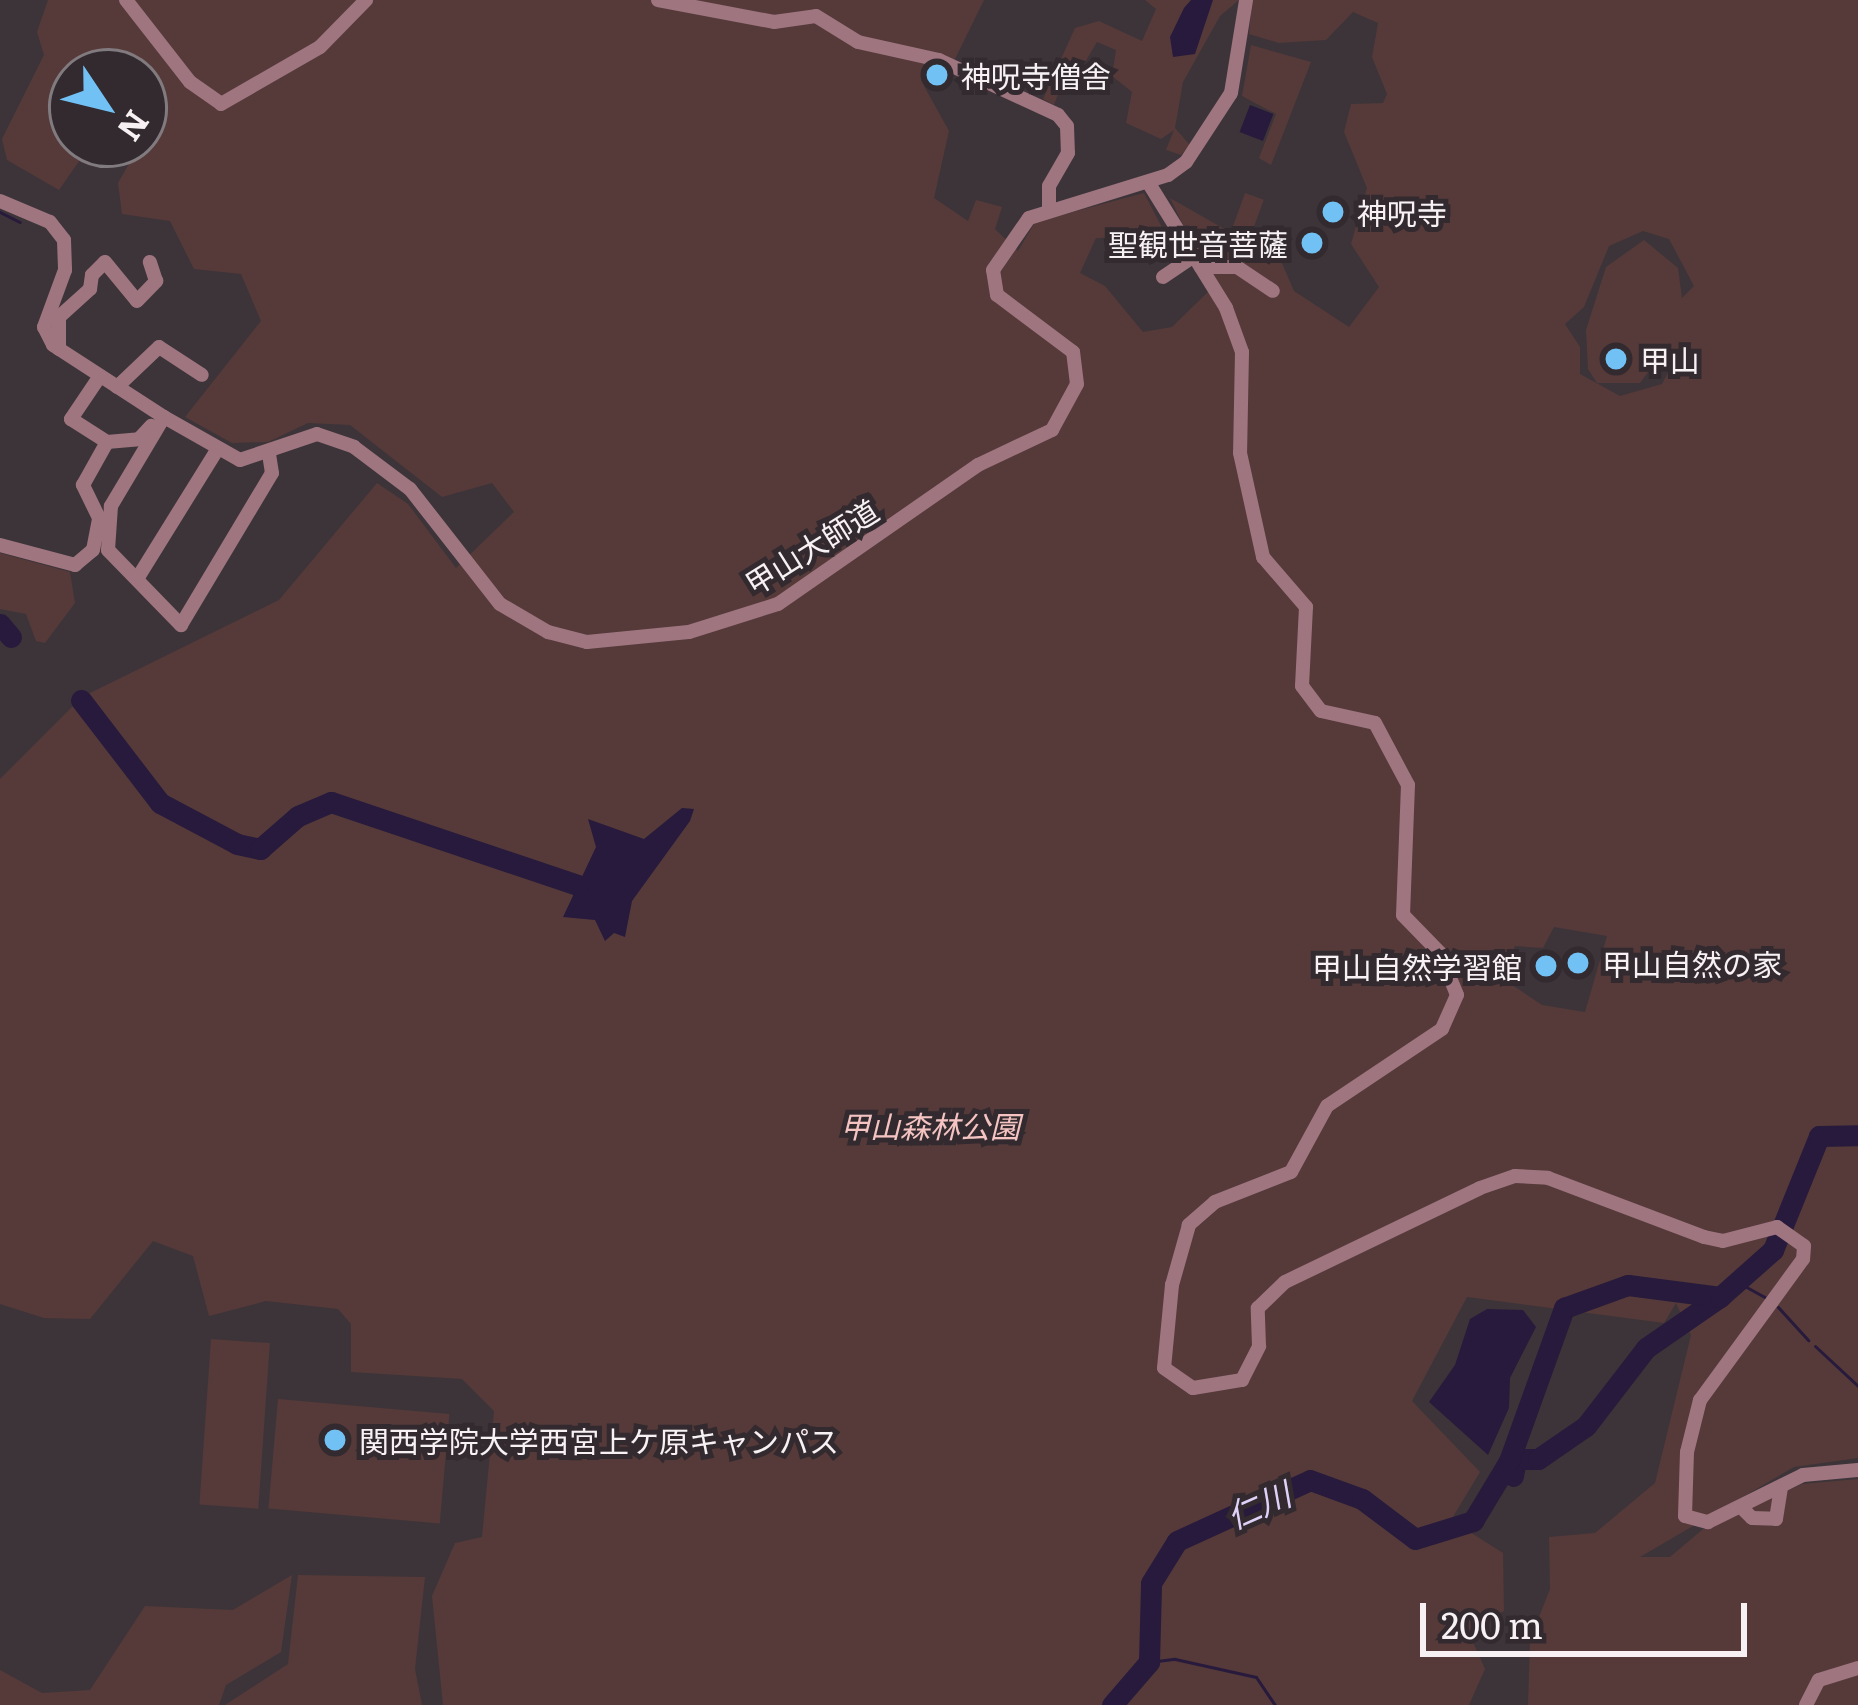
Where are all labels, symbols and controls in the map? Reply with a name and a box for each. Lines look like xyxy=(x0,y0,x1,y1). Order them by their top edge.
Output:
north arrow xyxy=(48,48,168,168)
place label: 神呪寺僧舎 xyxy=(961,57,1111,93)
marker: 神呪寺僧舎 xyxy=(924,62,950,88)
text: N xyxy=(107,102,163,153)
place label: 神呪寺 xyxy=(1357,194,1447,230)
marker: 神呪寺 xyxy=(1320,199,1346,225)
place label: 聖観世音菩薩 xyxy=(1108,225,1288,261)
marker: 聖観世音菩薩 xyxy=(1299,230,1325,256)
place label: 甲山 xyxy=(1640,341,1700,377)
marker: 甲山 xyxy=(1603,346,1629,372)
street label: 甲山大師道 xyxy=(738,491,884,601)
place label: 甲山自然の家 xyxy=(1602,945,1782,981)
place label: 甲山自然学習館 xyxy=(1312,948,1522,984)
marker: 甲山自然の家 xyxy=(1565,950,1591,976)
marker: 甲山自然学習館 xyxy=(1533,953,1559,979)
park label: 甲山森林公園 xyxy=(840,1107,1020,1143)
place label: 関西学院大学西宮上ケ原キャンパス xyxy=(359,1422,839,1458)
marker: 関西学院大学西宮上ケ原キャンパス xyxy=(322,1427,348,1453)
water label: 仁川 xyxy=(1220,1472,1296,1536)
scale bar xyxy=(1426,1579,1753,1653)
text: 200 m xyxy=(1441,1597,1543,1650)

